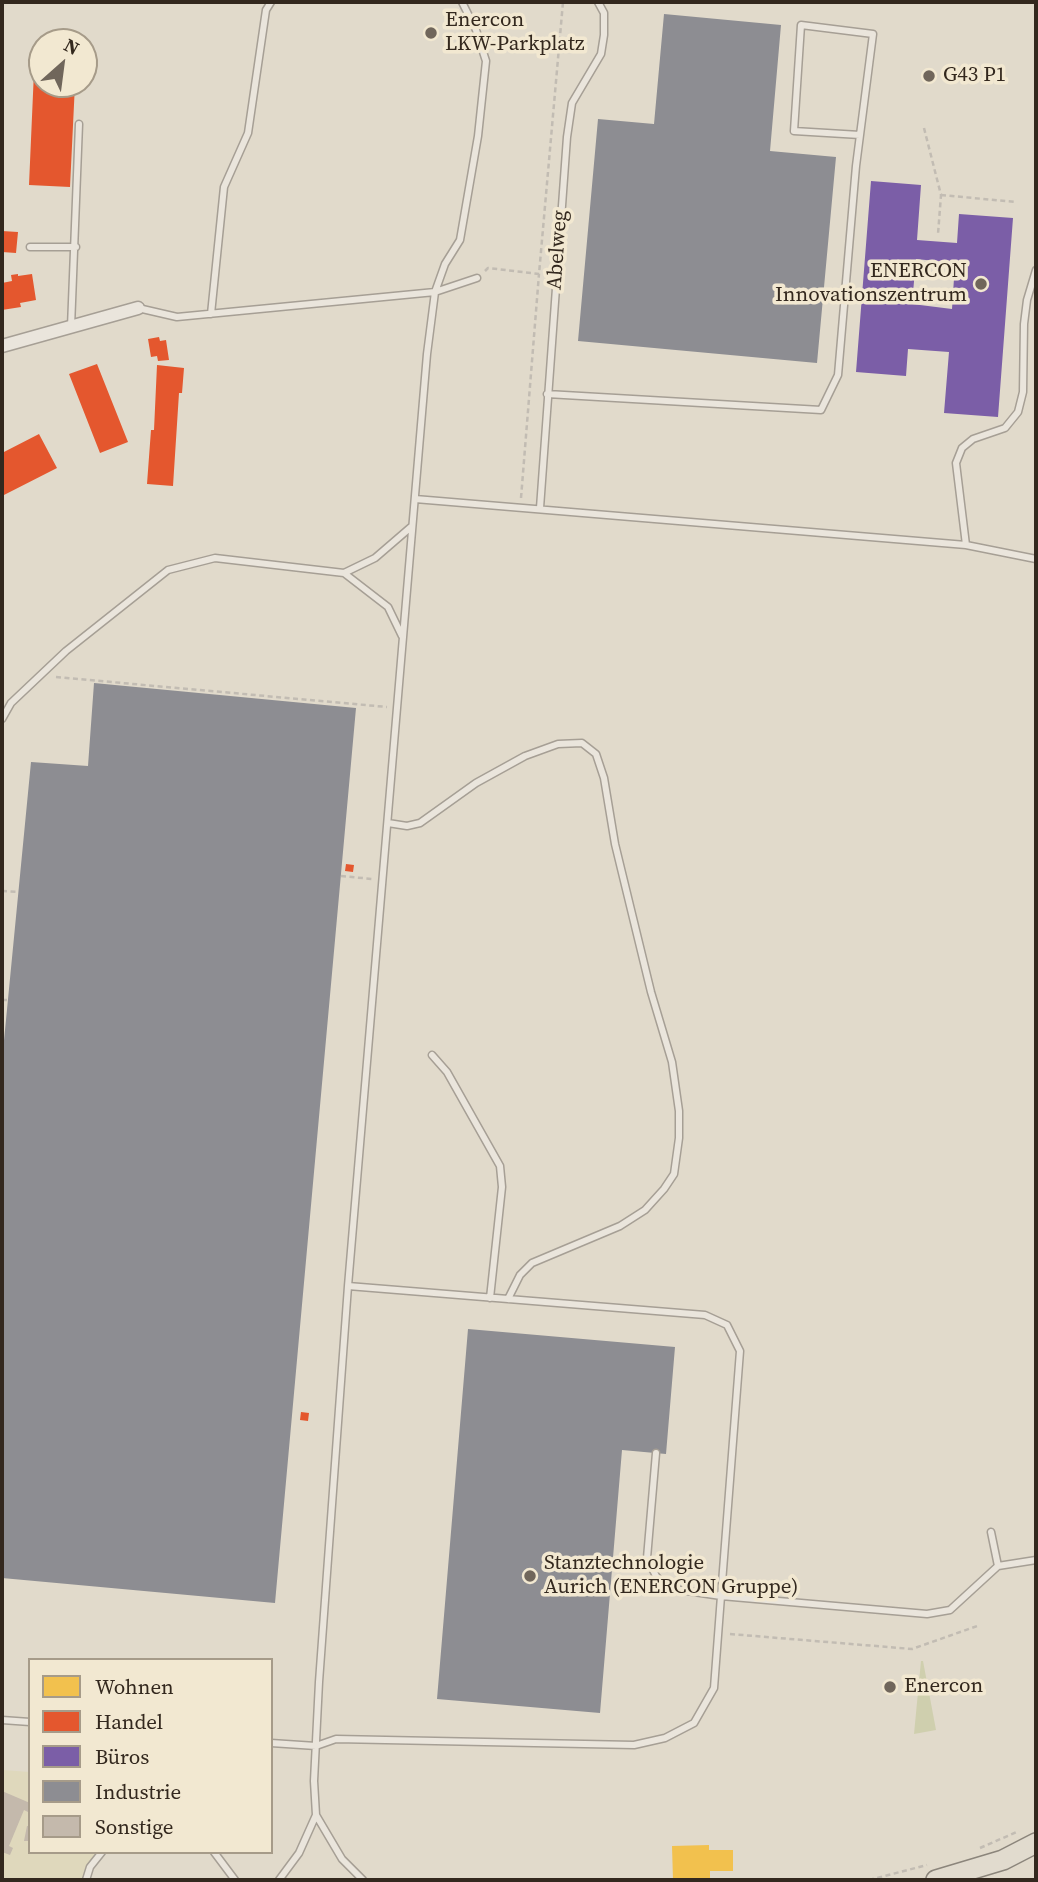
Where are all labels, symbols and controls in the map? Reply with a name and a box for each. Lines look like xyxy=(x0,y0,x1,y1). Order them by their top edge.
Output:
place label: Enercon LKW-Parkplatz xyxy=(445,8,584,58)
marker: Enercon LKW-Parkplatz xyxy=(423,25,439,41)
north arrow xyxy=(28,28,98,98)
text: N xyxy=(60,31,84,61)
place label: G43 P1 xyxy=(943,63,1006,89)
marker: G43 P1 xyxy=(921,68,937,84)
street label: Abelweg xyxy=(543,209,573,291)
place label: ENERCON Innovationszentrum xyxy=(775,259,967,309)
marker: ENERCON Innovationszentrum xyxy=(973,276,989,292)
place label: Stanztechnologie Aurich (ENERCON Gruppe) xyxy=(544,1551,798,1601)
marker: Stanztechnologie Aurich (ENERCON Gruppe) xyxy=(522,1568,538,1584)
legend xyxy=(28,1658,273,1854)
text: Wohnen xyxy=(95,1672,174,1701)
place label: Enercon xyxy=(904,1674,983,1700)
marker: Enercon xyxy=(882,1679,898,1695)
text: Handel xyxy=(95,1707,163,1736)
text: Büros xyxy=(95,1742,149,1771)
text: Industrie xyxy=(95,1777,181,1806)
text: Sonstige xyxy=(95,1812,174,1841)

